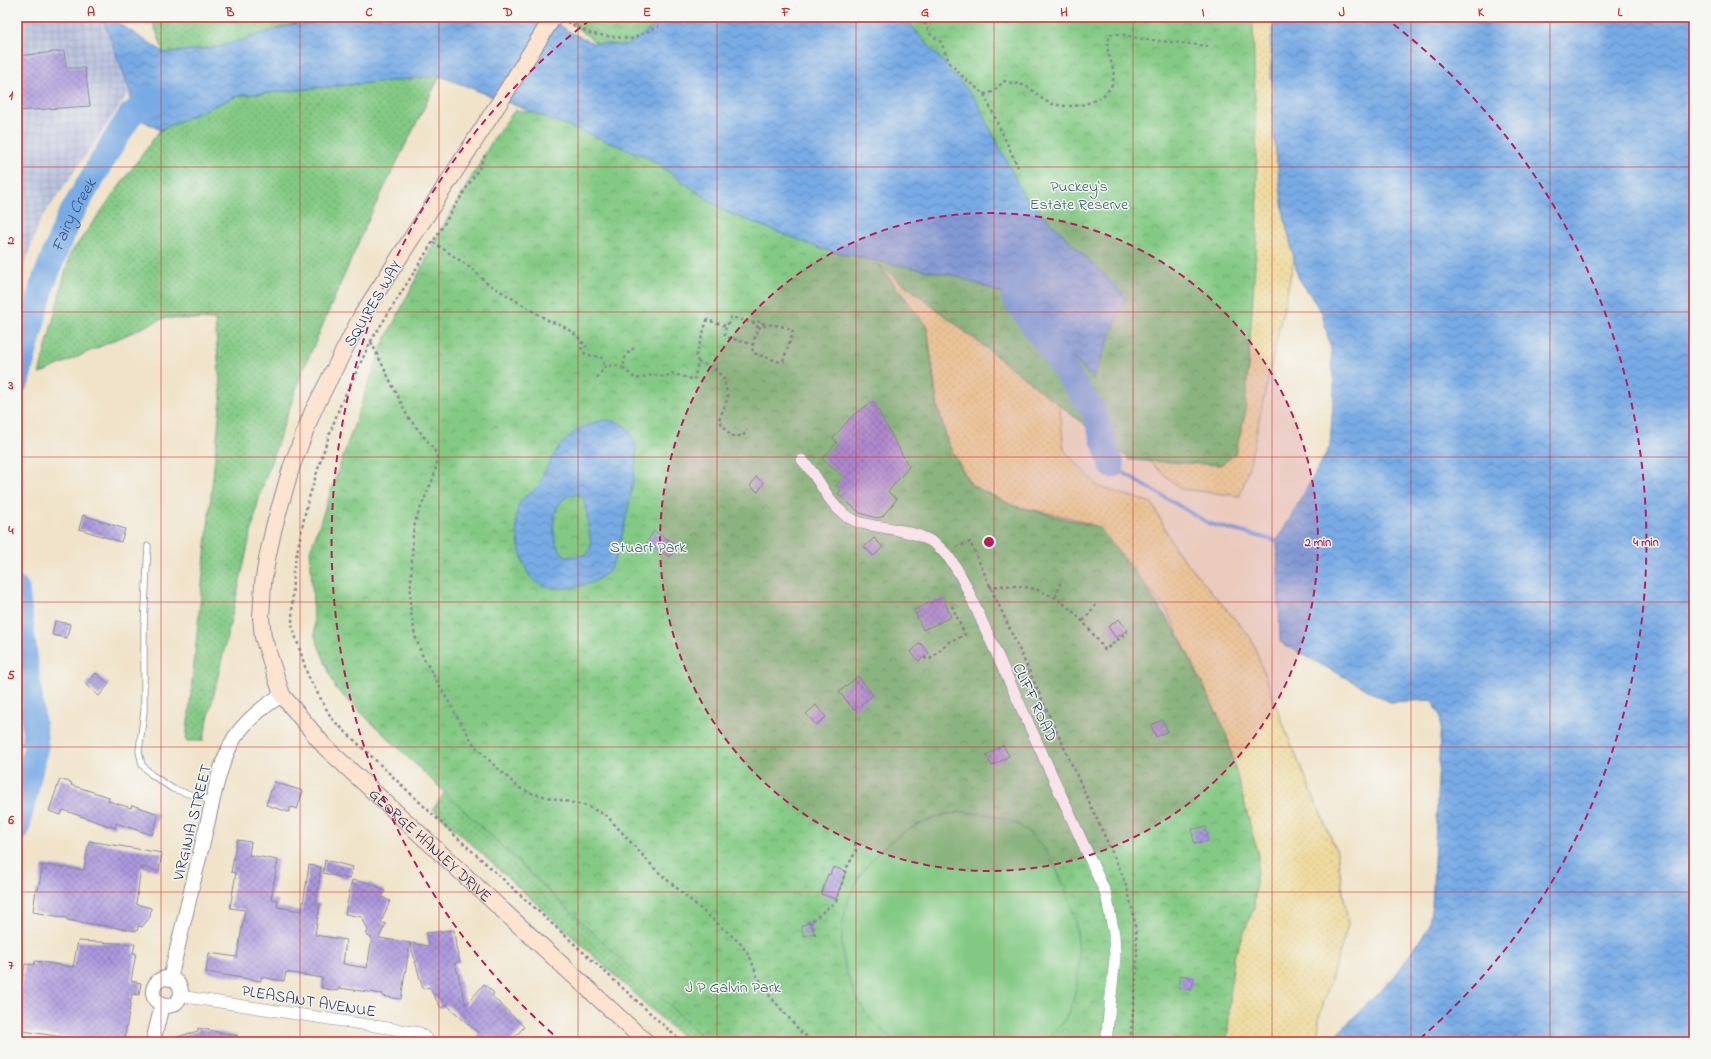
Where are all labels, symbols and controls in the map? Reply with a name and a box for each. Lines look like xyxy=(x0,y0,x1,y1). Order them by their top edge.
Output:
text: A xyxy=(87,3,95,22)
text: B xyxy=(225,3,235,22)
text: C xyxy=(365,3,373,22)
text: D xyxy=(502,3,513,22)
text: E xyxy=(643,3,651,22)
text: F xyxy=(781,3,791,22)
text: G xyxy=(921,3,929,22)
text: H xyxy=(1060,3,1068,22)
text: I xyxy=(1201,3,1205,22)
text: J xyxy=(1339,3,1345,22)
text: K xyxy=(1478,3,1485,22)
text: L xyxy=(1618,3,1624,22)
text: 1 xyxy=(9,86,14,105)
water label: Fairy Creek xyxy=(45,173,104,256)
park label: Puckey's Estate Reserve xyxy=(1030,175,1129,217)
text: 2 xyxy=(7,231,15,250)
street label: SQUIRES WAY xyxy=(338,256,409,352)
text: 3 xyxy=(7,376,14,395)
text: 4 xyxy=(7,521,14,540)
text: 2 min xyxy=(1304,534,1331,552)
text: 4 min xyxy=(1632,534,1659,552)
centre of rings xyxy=(982,535,996,549)
park label: Stuart Park xyxy=(610,536,687,560)
street label: CLIFF ROAD xyxy=(1005,660,1063,746)
text: 5 xyxy=(7,666,15,685)
street label: VIRGINIA STREET xyxy=(167,762,219,884)
street label: GEORGE HANLEY DRIVE xyxy=(363,783,497,909)
text: 6 xyxy=(7,811,14,830)
text: 7 xyxy=(8,956,14,975)
park label: J P Galvin Park xyxy=(685,976,782,1000)
street label: PLEASANT AVENUE xyxy=(240,980,378,1024)

